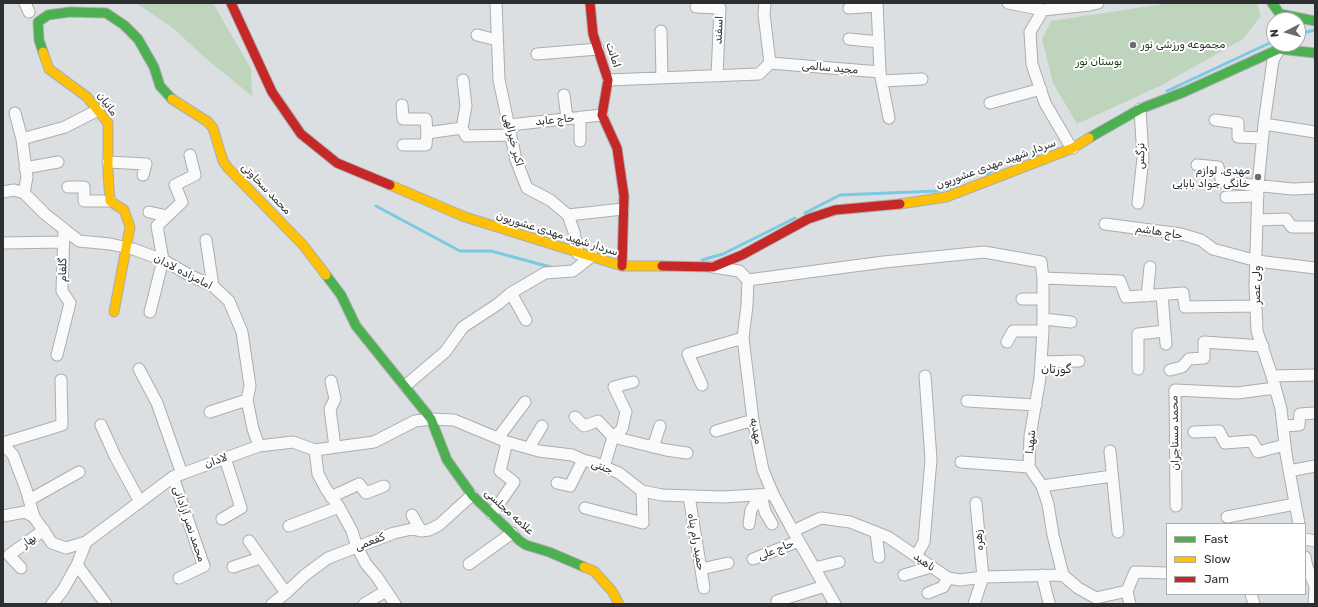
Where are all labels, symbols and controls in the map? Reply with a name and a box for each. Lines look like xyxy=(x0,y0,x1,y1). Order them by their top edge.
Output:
north arrow xyxy=(1266,12,1306,52)
street label: اسفند xyxy=(712,16,726,44)
text: N xyxy=(1268,29,1281,38)
place label: مجموعه ورزشی نور xyxy=(1141,38,1225,52)
marker: مجموعه ورزشی نور xyxy=(1128,40,1138,50)
street label: امانت xyxy=(603,41,623,69)
park label: بوستان نور xyxy=(1076,55,1122,69)
street label: مجید سالمی xyxy=(801,59,859,77)
street label: مانیان xyxy=(94,89,120,119)
street label: حاج عابد xyxy=(535,111,575,129)
street label: اکبر خیرالهی xyxy=(500,112,526,168)
street label: سردار شهید مهدی عشوریون xyxy=(934,136,1058,192)
street label: نرگس xyxy=(1134,143,1148,169)
street label: محمد سخاوتی xyxy=(238,161,294,217)
place label: مهدی. لوازم خانگی جواد بابایی xyxy=(1172,164,1250,190)
marker: مهدی. لوازم خانگی جواد بابایی xyxy=(1253,172,1263,182)
street label: سردار شهید مهدی عشوریون xyxy=(495,209,619,259)
street label: حاج هاشم xyxy=(1134,222,1184,242)
street label: امامزاده لادان xyxy=(151,252,215,292)
street label: گلفام xyxy=(56,258,70,282)
street label: ولی عصر xyxy=(1250,266,1264,304)
district label: گورتان xyxy=(1041,363,1071,377)
street label: محمد مستاجران xyxy=(1168,395,1182,471)
street label: مهدیه xyxy=(747,417,765,445)
street label: شهدا xyxy=(1023,429,1039,455)
street label: لادان xyxy=(203,451,229,471)
street label: جنتی xyxy=(589,457,615,477)
street label: محمد نصر آزادانی xyxy=(170,484,208,564)
street label: علامه مجلسی xyxy=(482,486,536,538)
street label: حمید رام پناه xyxy=(684,512,708,572)
legend xyxy=(1166,523,1306,595)
street label: زهره xyxy=(972,529,986,551)
street label: کفعمی xyxy=(353,530,387,554)
street label: بهار xyxy=(19,531,39,551)
text: Fast xyxy=(1204,532,1228,546)
street label: حاج علی xyxy=(756,537,796,563)
street label: ناهید xyxy=(910,550,938,574)
text: Slow xyxy=(1204,552,1231,566)
text: Jam xyxy=(1204,572,1229,586)

